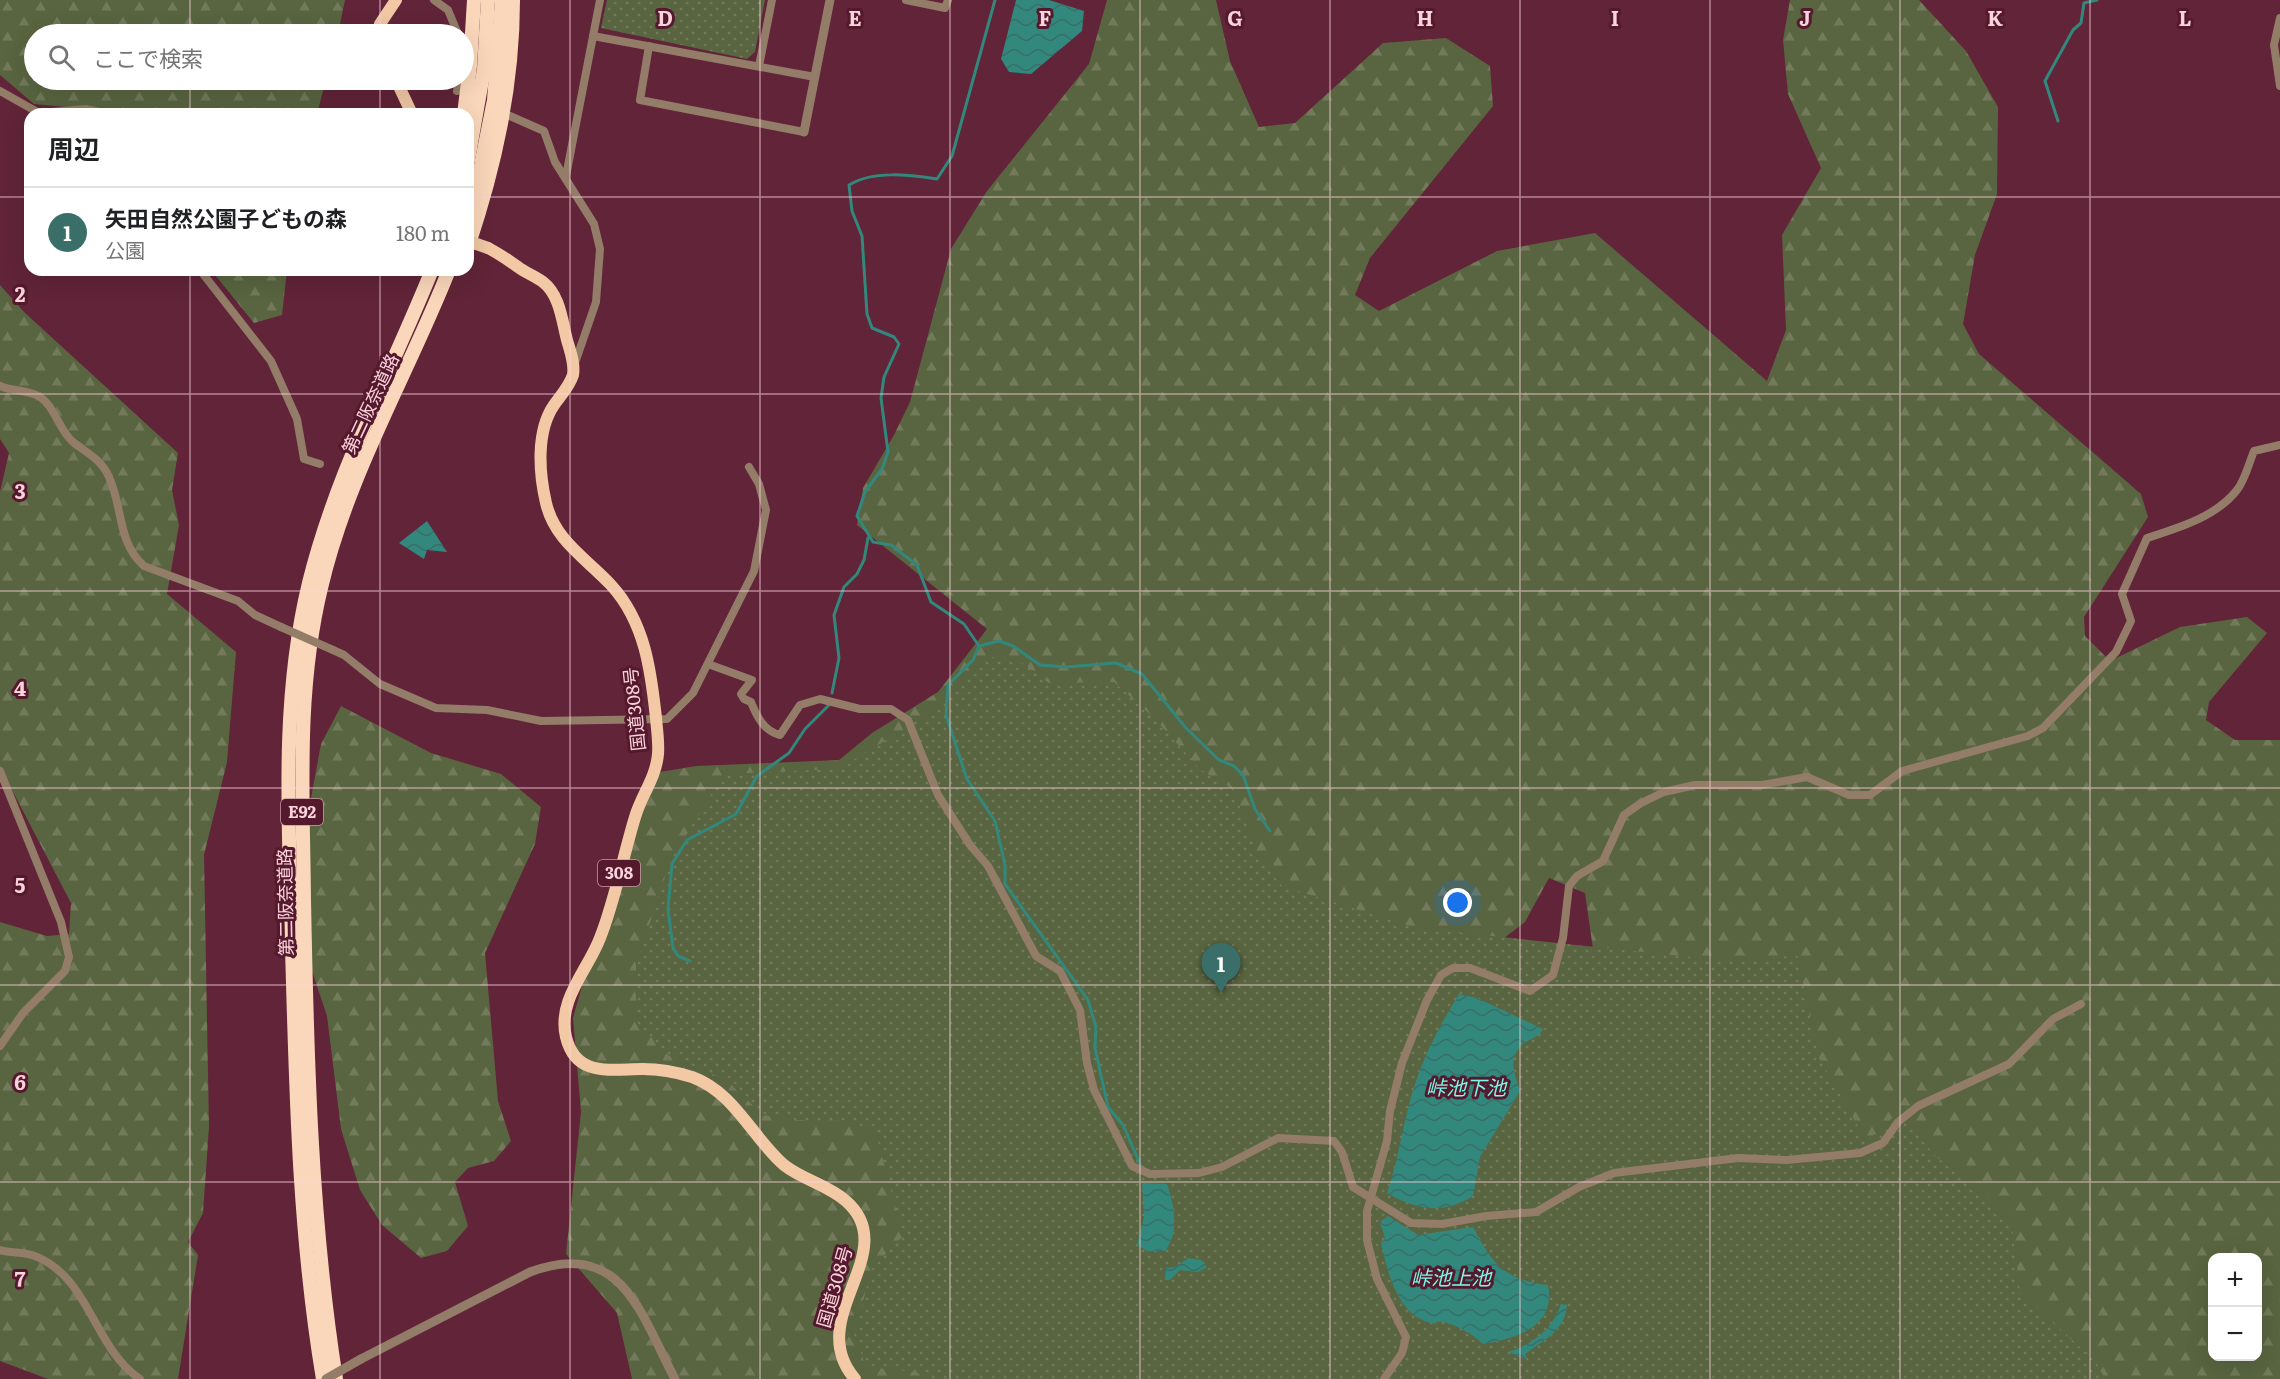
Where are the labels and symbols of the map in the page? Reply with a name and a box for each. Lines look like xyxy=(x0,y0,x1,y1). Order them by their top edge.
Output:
text: D xyxy=(657,2,673,32)
text: E xyxy=(848,2,862,32)
text: F xyxy=(1039,2,1052,32)
text: G xyxy=(1227,2,1243,32)
text: H xyxy=(1417,2,1433,32)
text: I xyxy=(1611,2,1619,32)
text: J xyxy=(1799,2,1811,32)
text: K xyxy=(1987,2,2003,32)
text: L xyxy=(2179,2,2192,32)
text: 2 xyxy=(15,278,26,308)
street label: 第二阪奈道路 xyxy=(335,349,405,458)
text: 3 xyxy=(14,475,26,505)
street label: 国道308号 xyxy=(616,666,651,752)
text: 4 xyxy=(14,672,26,702)
road number: E92 xyxy=(281,799,323,825)
street label: 第二阪奈道路 xyxy=(270,848,299,956)
road number: 308 xyxy=(598,860,640,886)
text: 5 xyxy=(15,869,26,899)
your location xyxy=(1443,888,1472,917)
pin: 1 xyxy=(1202,944,1240,993)
text: 6 xyxy=(14,1066,26,1096)
water label: 峠池下池 xyxy=(1426,1071,1508,1101)
street label: 国道308号 xyxy=(809,1242,858,1331)
water label: 峠池上池 xyxy=(1411,1261,1493,1291)
text: 7 xyxy=(15,1263,26,1293)

